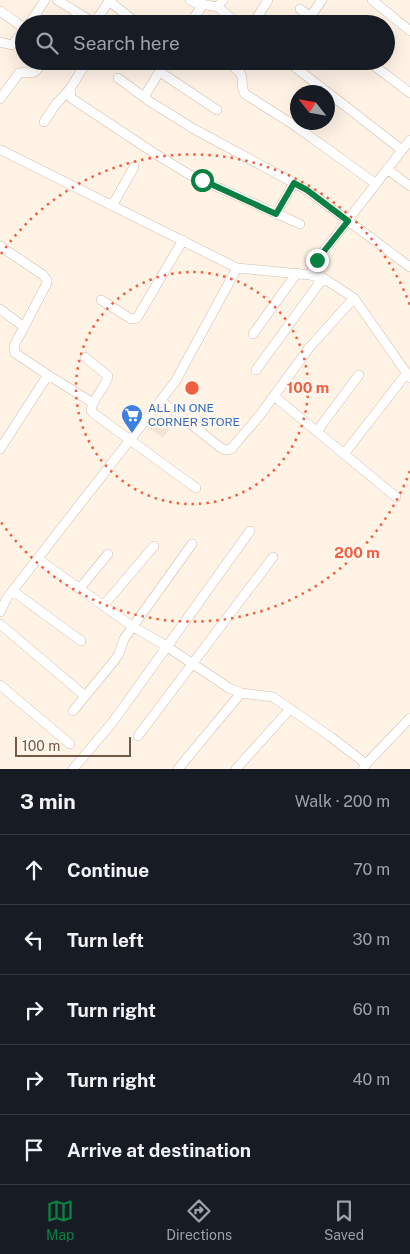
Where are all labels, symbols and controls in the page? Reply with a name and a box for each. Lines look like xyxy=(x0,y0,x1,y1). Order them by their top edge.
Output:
search box xyxy=(15,15,395,70)
icon: search xyxy=(33,29,61,57)
text: Search here xyxy=(73,32,180,54)
north arrow xyxy=(290,85,335,130)
route start xyxy=(191,169,214,192)
route end xyxy=(306,249,329,272)
centre of rings xyxy=(183,379,201,397)
text: 100 m xyxy=(287,379,329,396)
place label: ALL IN ONE CORNER STORE xyxy=(148,401,240,429)
supermarket icon: ALL IN ONE CORNER STORE xyxy=(120,403,144,434)
text: 200 m xyxy=(334,544,380,561)
scale bar xyxy=(15,734,131,757)
text: 100 m xyxy=(22,738,60,754)
text: 3 min xyxy=(20,789,76,814)
text: Walk · 200 m xyxy=(295,792,390,811)
icon: ahead xyxy=(20,856,48,884)
text: Continue xyxy=(67,859,149,881)
text: 70 m xyxy=(353,860,390,879)
icon: left xyxy=(20,926,48,954)
text: Turn left xyxy=(67,929,144,951)
text: 30 m xyxy=(353,930,390,949)
icon: right xyxy=(20,996,48,1024)
text: Turn right xyxy=(67,999,156,1021)
text: 60 m xyxy=(353,1000,390,1019)
icon: right xyxy=(20,1066,48,1094)
text: Turn right xyxy=(67,1069,156,1091)
text: 40 m xyxy=(352,1070,390,1089)
icon: arrive xyxy=(20,1136,48,1164)
text: Arrive at destination xyxy=(67,1139,251,1161)
tab: Map xyxy=(46,1197,74,1243)
tab: Directions xyxy=(166,1197,232,1243)
tab: Saved xyxy=(324,1197,364,1243)

